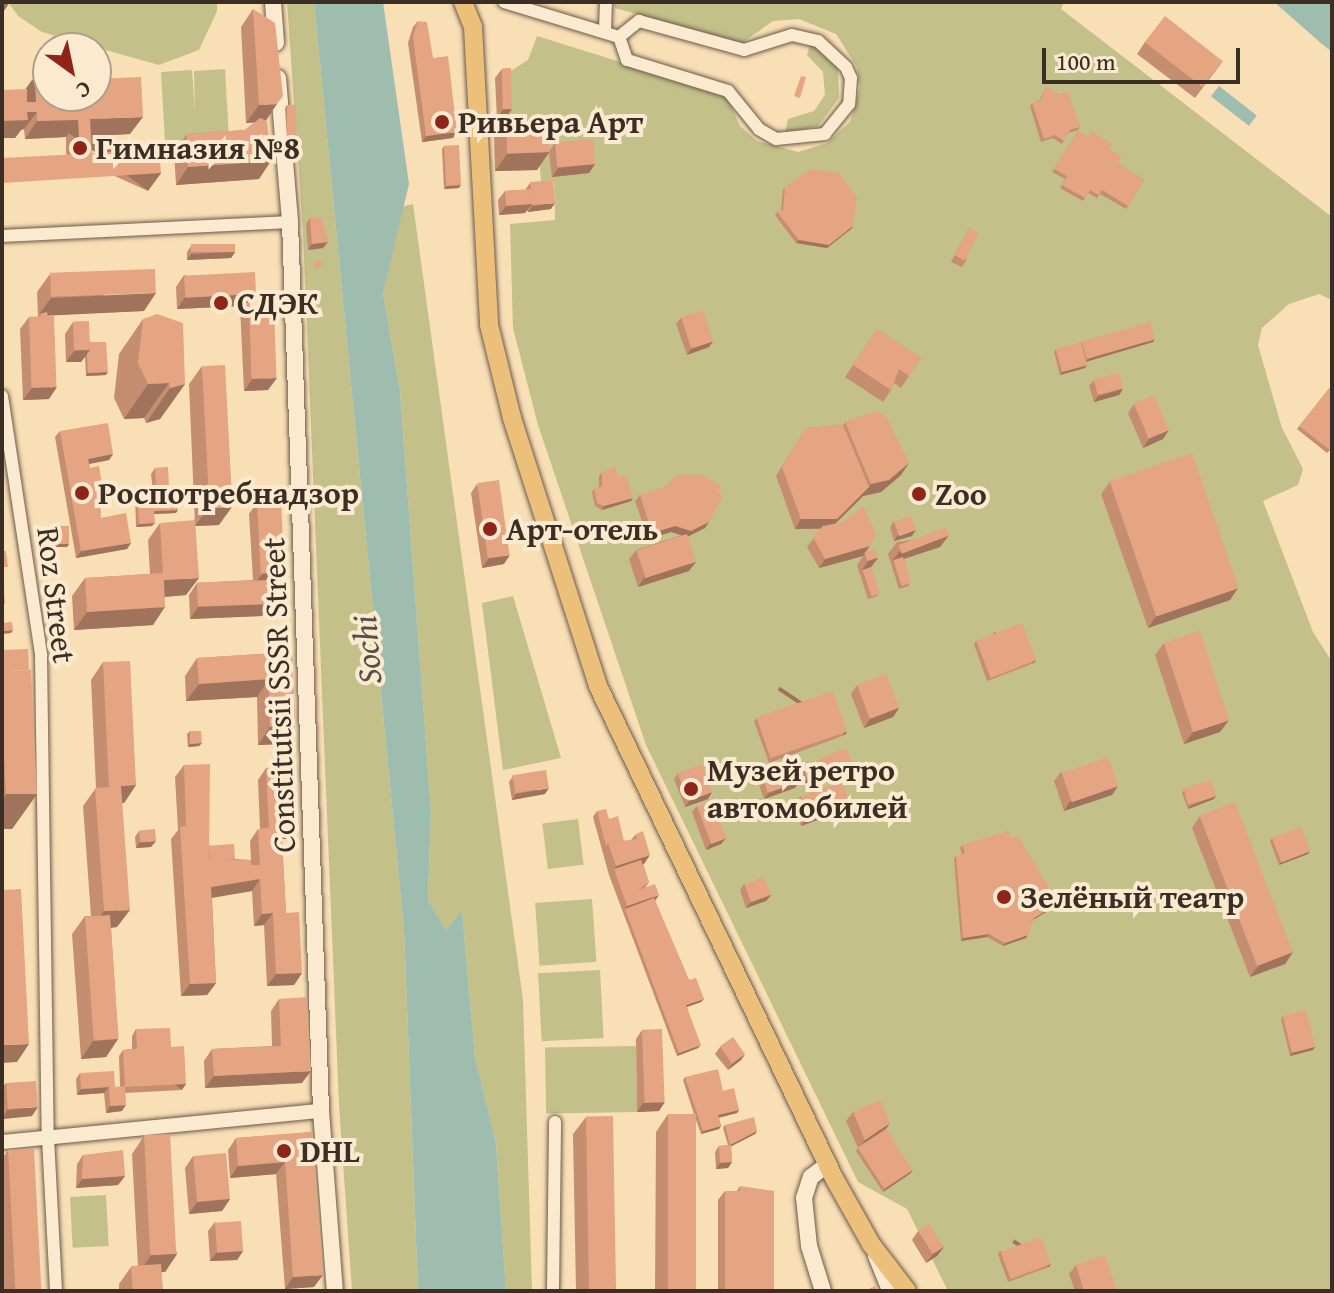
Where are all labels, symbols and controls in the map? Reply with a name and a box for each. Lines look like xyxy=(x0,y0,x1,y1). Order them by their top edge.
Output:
north arrow xyxy=(32,32,112,112)
scale bar xyxy=(1046,32,1244,82)
text: 100 m xyxy=(1056,44,1116,79)
text: С xyxy=(70,74,98,107)
place label: Ривьера Арт xyxy=(458,103,643,141)
marker: Ривьера Арт xyxy=(433,113,451,131)
place label: Гимназия №8 xyxy=(96,129,300,167)
marker: Гимназия №8 xyxy=(71,139,89,157)
place label: СДЭК xyxy=(237,284,318,322)
marker: СДЭК xyxy=(212,294,230,312)
place label: Роспотребнадзор xyxy=(98,474,359,512)
place label: Zoo xyxy=(935,475,987,513)
marker: Роспотребнадзор xyxy=(73,484,91,502)
marker: Zoo xyxy=(910,485,928,503)
place label: Арт-отель xyxy=(506,510,658,548)
marker: Арт-отель xyxy=(481,520,499,538)
street label: Roz Street xyxy=(29,525,83,665)
street label: Constitutsii SSSR Street xyxy=(254,537,304,853)
water label: Sochi xyxy=(343,614,389,686)
place label: Музей ретро автомобилей xyxy=(707,752,908,827)
marker: Музей ретро автомобилей xyxy=(682,780,700,798)
place label: Зелёный театр xyxy=(1020,878,1244,916)
marker: Зелёный театр xyxy=(995,888,1013,906)
place label: DHL xyxy=(300,1132,360,1170)
marker: DHL xyxy=(275,1142,293,1160)

